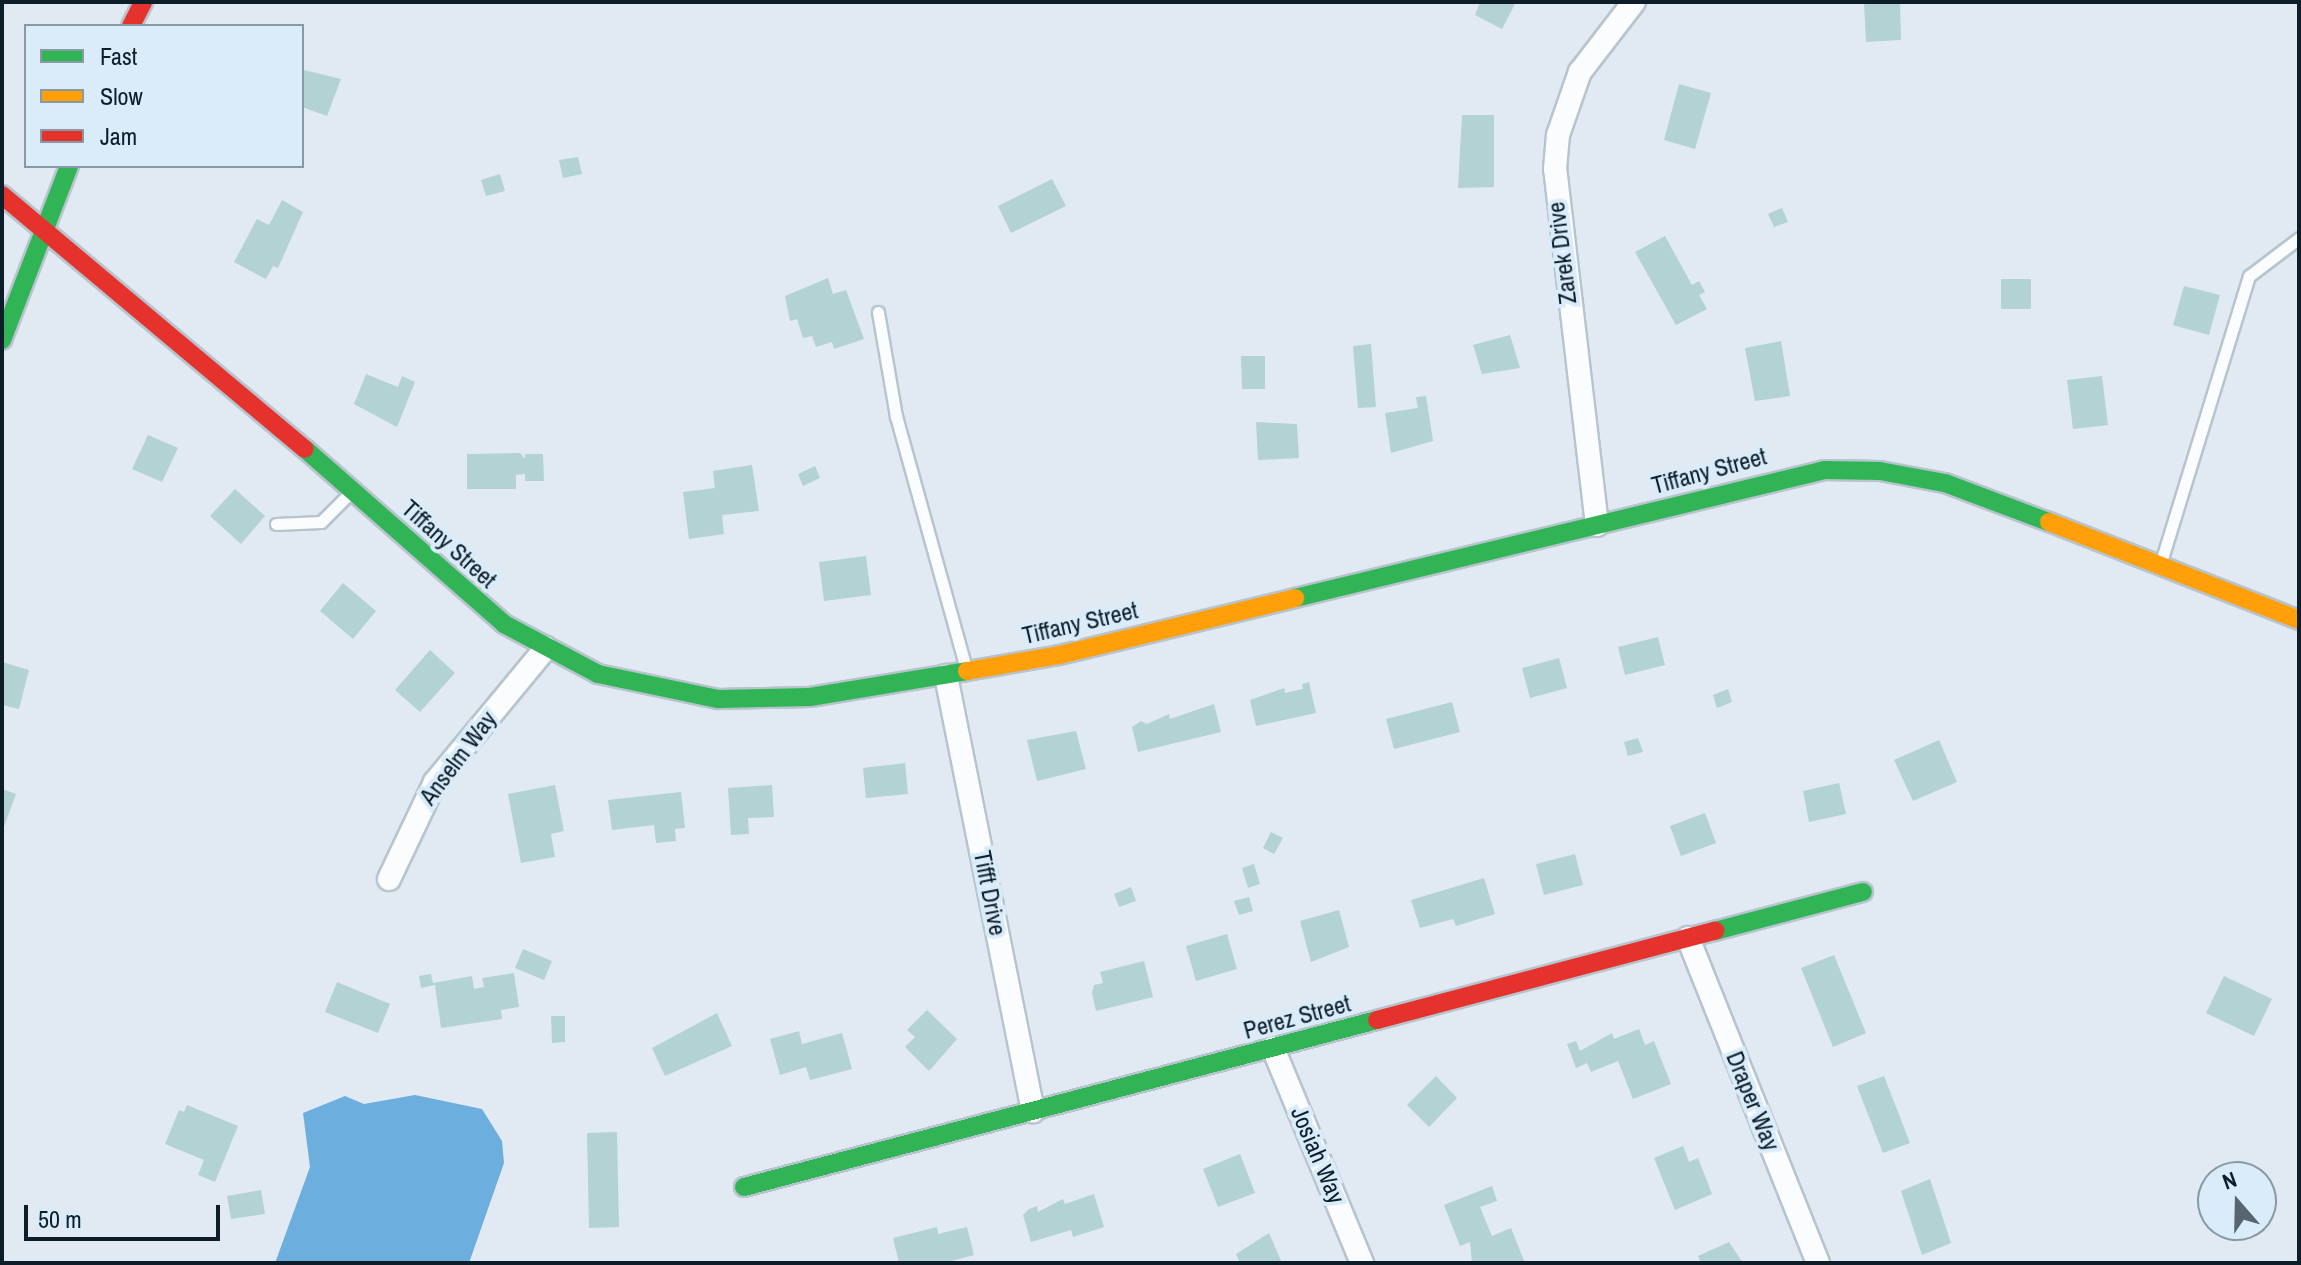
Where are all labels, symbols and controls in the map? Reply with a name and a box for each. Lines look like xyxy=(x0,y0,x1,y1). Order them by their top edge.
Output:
legend xyxy=(24,24,304,168)
text: Fast xyxy=(100,40,137,72)
text: Slow xyxy=(100,80,143,112)
text: Jam xyxy=(100,120,137,152)
street label: Zarek Drive xyxy=(1541,200,1583,306)
street label: Tiffany Street xyxy=(1649,442,1769,500)
street label: Tiffany Street xyxy=(396,494,502,594)
street label: Tiffany Street xyxy=(1020,596,1140,650)
street label: Anselm Way xyxy=(413,706,503,810)
street label: Tifft Drive xyxy=(968,848,1012,938)
street label: Perez Street xyxy=(1240,989,1354,1045)
street label: Draper Way xyxy=(1720,1047,1786,1155)
street label: Josiah Way xyxy=(1285,1102,1351,1208)
north arrow xyxy=(2197,1161,2277,1241)
text: N xyxy=(2218,1164,2241,1197)
scale bar xyxy=(28,1189,224,1239)
text: 50 m xyxy=(38,1203,82,1235)

